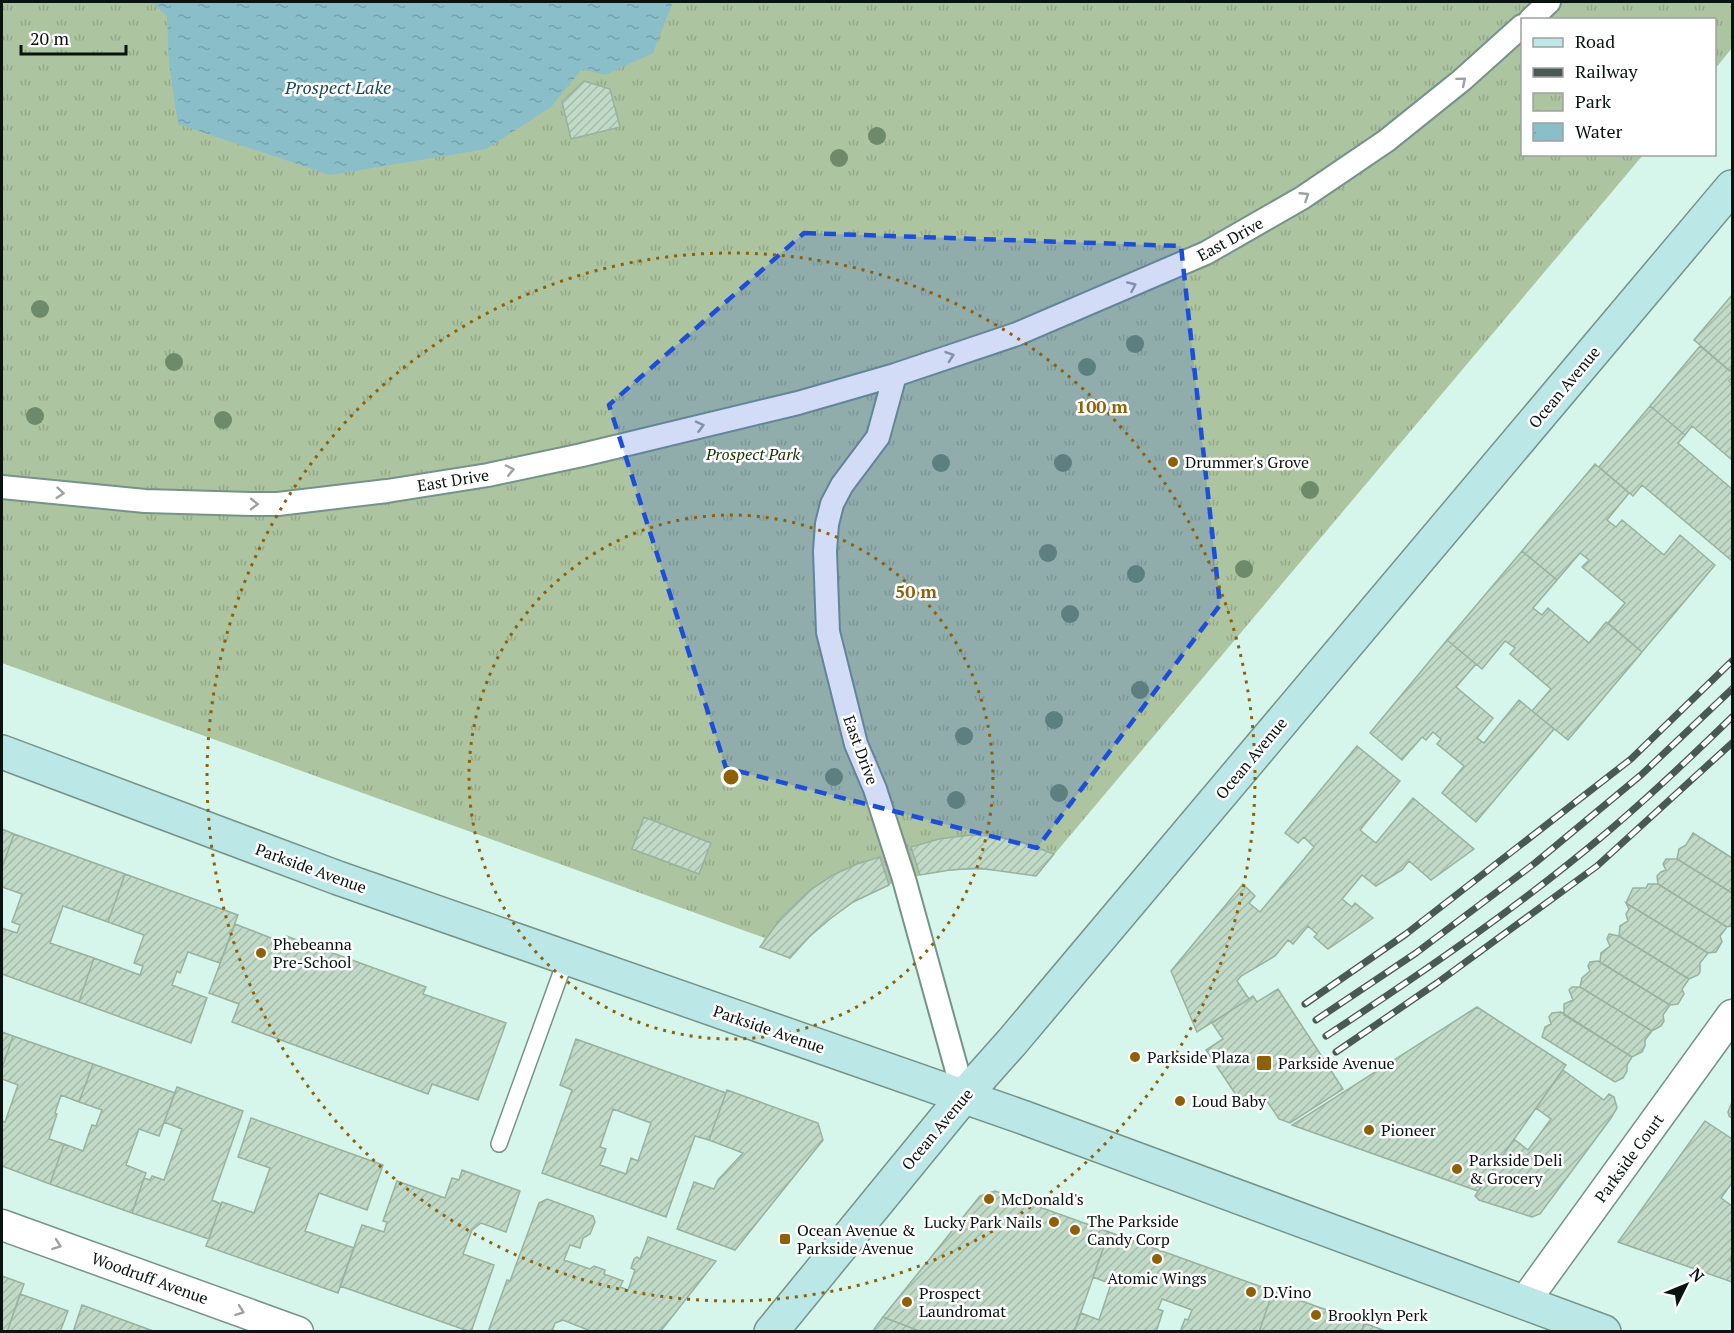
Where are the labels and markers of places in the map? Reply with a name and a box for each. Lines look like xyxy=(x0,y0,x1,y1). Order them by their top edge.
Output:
place label: Drummer's Grove xyxy=(1185,451,1309,473)
marker: Drummer's Grove xyxy=(1166,455,1180,469)
centre of rings xyxy=(721,767,741,787)
place label: Phebeanna Pre-School xyxy=(273,933,352,973)
marker: Phebeanna Pre-School xyxy=(254,946,268,960)
place label: Parkside Plaza xyxy=(1147,1046,1250,1068)
marker: Parkside Plaza xyxy=(1128,1050,1142,1064)
place label: Parkside Avenue xyxy=(1278,1052,1395,1074)
marker: Parkside Avenue xyxy=(1255,1054,1273,1072)
place label: Loud Baby xyxy=(1192,1090,1267,1112)
marker: Loud Baby xyxy=(1173,1094,1187,1108)
place label: Pioneer xyxy=(1381,1119,1437,1141)
marker: Pioneer xyxy=(1362,1123,1376,1137)
place label: Parkside Deli & Grocery xyxy=(1469,1149,1563,1189)
marker: Parkside Deli & Grocery xyxy=(1450,1162,1464,1176)
place label: McDonald's xyxy=(1001,1188,1084,1210)
marker: McDonald's xyxy=(982,1192,996,1206)
place label: The Parkside Candy Corp xyxy=(1087,1210,1179,1250)
place label: Lucky Park Nails xyxy=(924,1211,1042,1233)
marker: Lucky Park Nails xyxy=(1047,1215,1061,1229)
place label: Ocean Avenue & Parkside Avenue xyxy=(797,1219,915,1259)
marker: The Parkside Candy Corp xyxy=(1068,1223,1082,1237)
marker: Ocean Avenue & Parkside Avenue xyxy=(778,1232,792,1246)
marker: Atomic Wings xyxy=(1150,1252,1164,1266)
place label: Atomic Wings xyxy=(1107,1267,1207,1289)
place label: D.Vino xyxy=(1263,1281,1311,1303)
place label: Prospect Laundromat xyxy=(919,1282,1006,1322)
marker: D.Vino xyxy=(1244,1285,1258,1299)
marker: Prospect Laundromat xyxy=(900,1295,914,1309)
place label: Brooklyn Perk xyxy=(1328,1304,1428,1326)
marker: Brooklyn Perk xyxy=(1309,1308,1323,1322)

